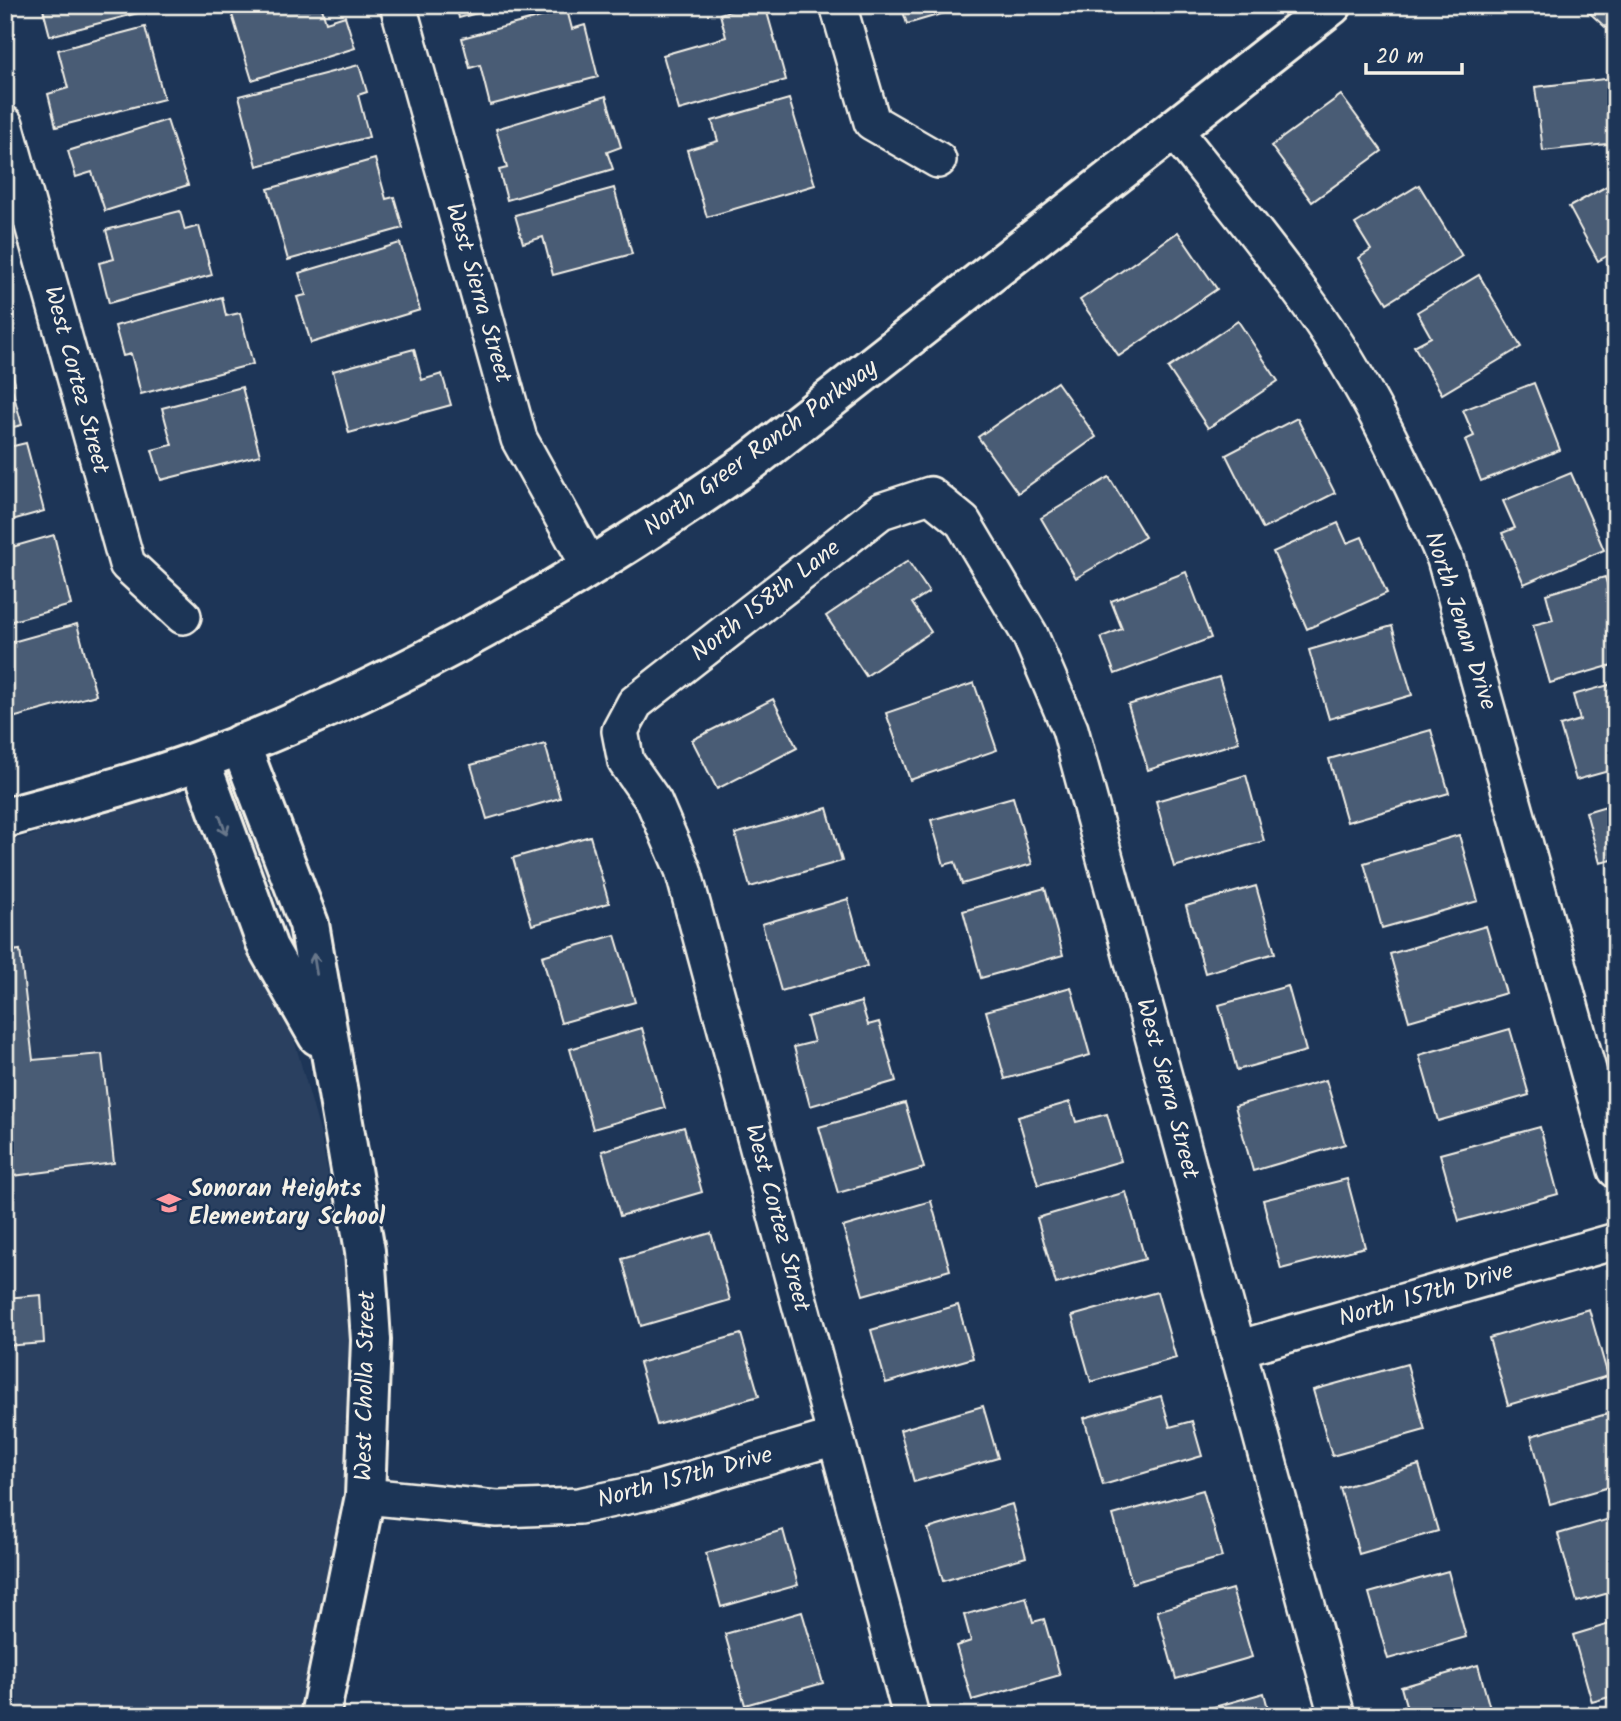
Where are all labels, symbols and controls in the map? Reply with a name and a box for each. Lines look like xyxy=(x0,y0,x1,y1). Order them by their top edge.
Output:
scale bar xyxy=(1366,32,1462,76)
text: 20 m xyxy=(1376,41,1424,74)
street label: West Sierra Street xyxy=(434,198,523,388)
street label: West Cortez Street xyxy=(32,282,120,479)
street label: North Greer Ranch Parkway xyxy=(635,349,887,547)
street label: North Jenan Drive xyxy=(1413,527,1507,715)
street label: North 158th Lane xyxy=(683,530,850,672)
one-way arrow xyxy=(218,813,231,835)
one-way arrow xyxy=(308,953,321,976)
street label: West Sierra Street xyxy=(1124,994,1210,1184)
street label: West Cortez Street xyxy=(733,1120,821,1317)
place label: Sonoran Heights Elementary School xyxy=(189,1170,386,1237)
school or university icon: Sonoran Heights Elementary School xyxy=(155,1189,183,1217)
street label: North 157th Drive xyxy=(1334,1251,1518,1339)
street label: West Cholla Street xyxy=(345,1290,387,1481)
street label: North 157th Drive xyxy=(593,1436,777,1520)

